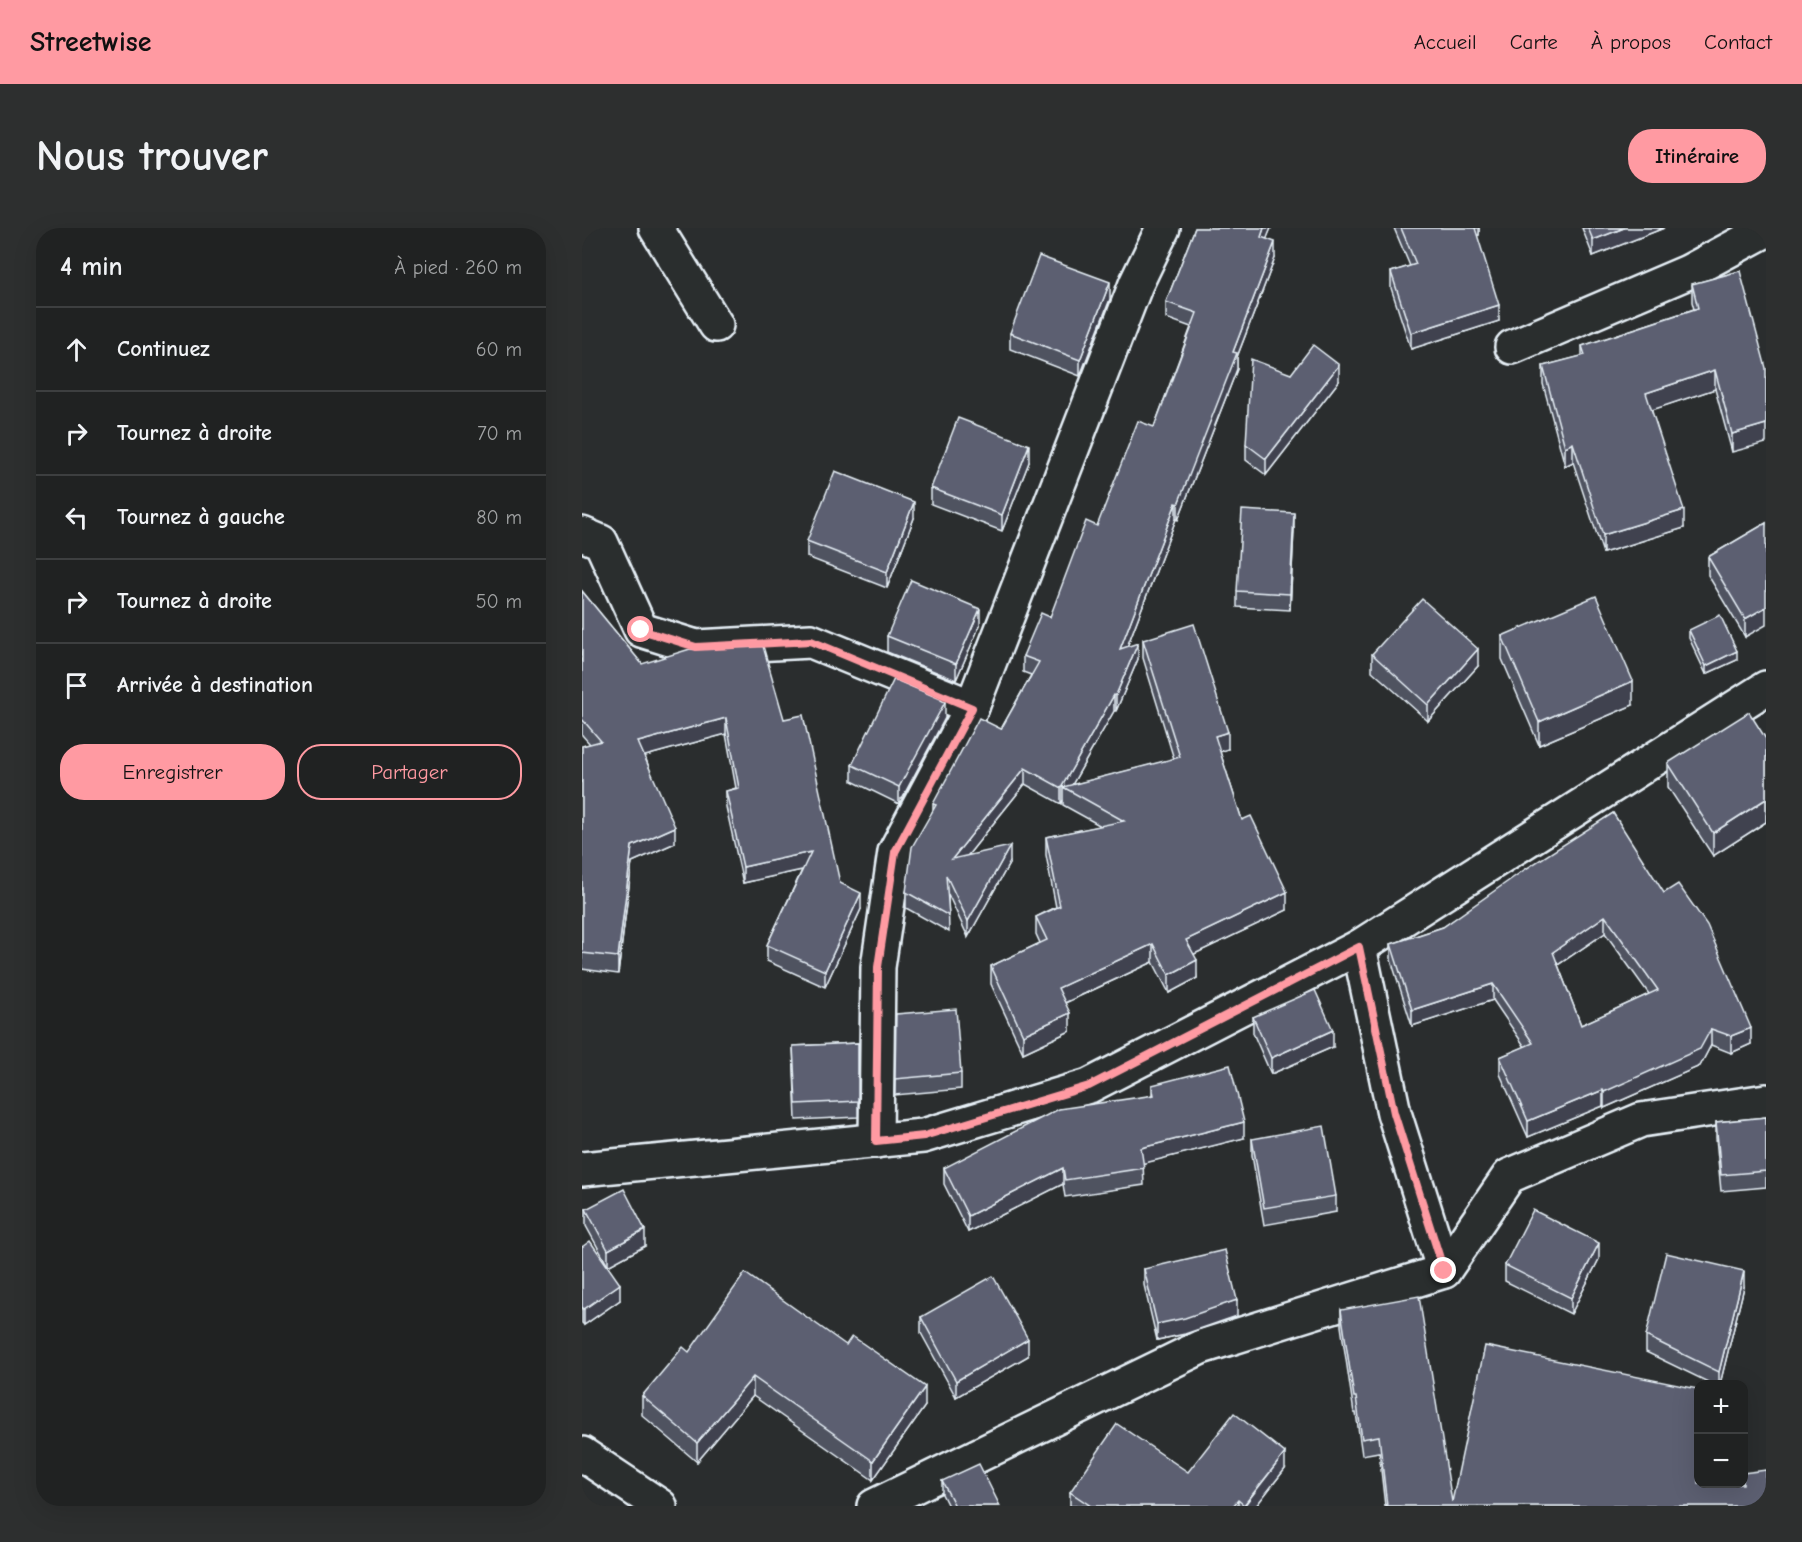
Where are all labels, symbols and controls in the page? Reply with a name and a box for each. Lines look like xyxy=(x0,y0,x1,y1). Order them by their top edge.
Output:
text: Streetwise xyxy=(30,26,151,58)
text: Accueil xyxy=(1414,30,1477,54)
text: Carte xyxy=(1510,30,1558,54)
text: À propos xyxy=(1591,30,1671,54)
text: Contact xyxy=(1704,30,1772,54)
button: Itinéraire xyxy=(1628,129,1766,183)
text: Nous trouver xyxy=(36,132,268,181)
text: 4 min xyxy=(60,252,123,282)
text: À pied · 260 m xyxy=(394,256,522,279)
icon: ahead xyxy=(60,333,93,366)
text: Continuez xyxy=(117,336,210,362)
text: 60 m xyxy=(476,338,522,361)
icon: right xyxy=(60,417,93,450)
text: Tournez à droite xyxy=(117,420,272,446)
text: 70 m xyxy=(477,422,522,445)
icon: left xyxy=(60,501,93,534)
text: Tournez à gauche xyxy=(117,504,285,530)
text: 80 m xyxy=(476,506,522,529)
icon: right xyxy=(60,585,93,618)
text: Tournez à droite xyxy=(117,588,272,614)
text: 50 m xyxy=(476,590,522,613)
route start xyxy=(627,616,653,642)
icon: arrive xyxy=(60,669,93,702)
text: Arrivée à destination xyxy=(117,672,313,698)
button: Enregistrer xyxy=(60,744,285,800)
button: Partager xyxy=(297,744,522,800)
route end xyxy=(1430,1257,1456,1283)
map controls xyxy=(1694,1380,1748,1488)
button: + xyxy=(1694,1380,1748,1434)
button: − xyxy=(1694,1434,1748,1488)

